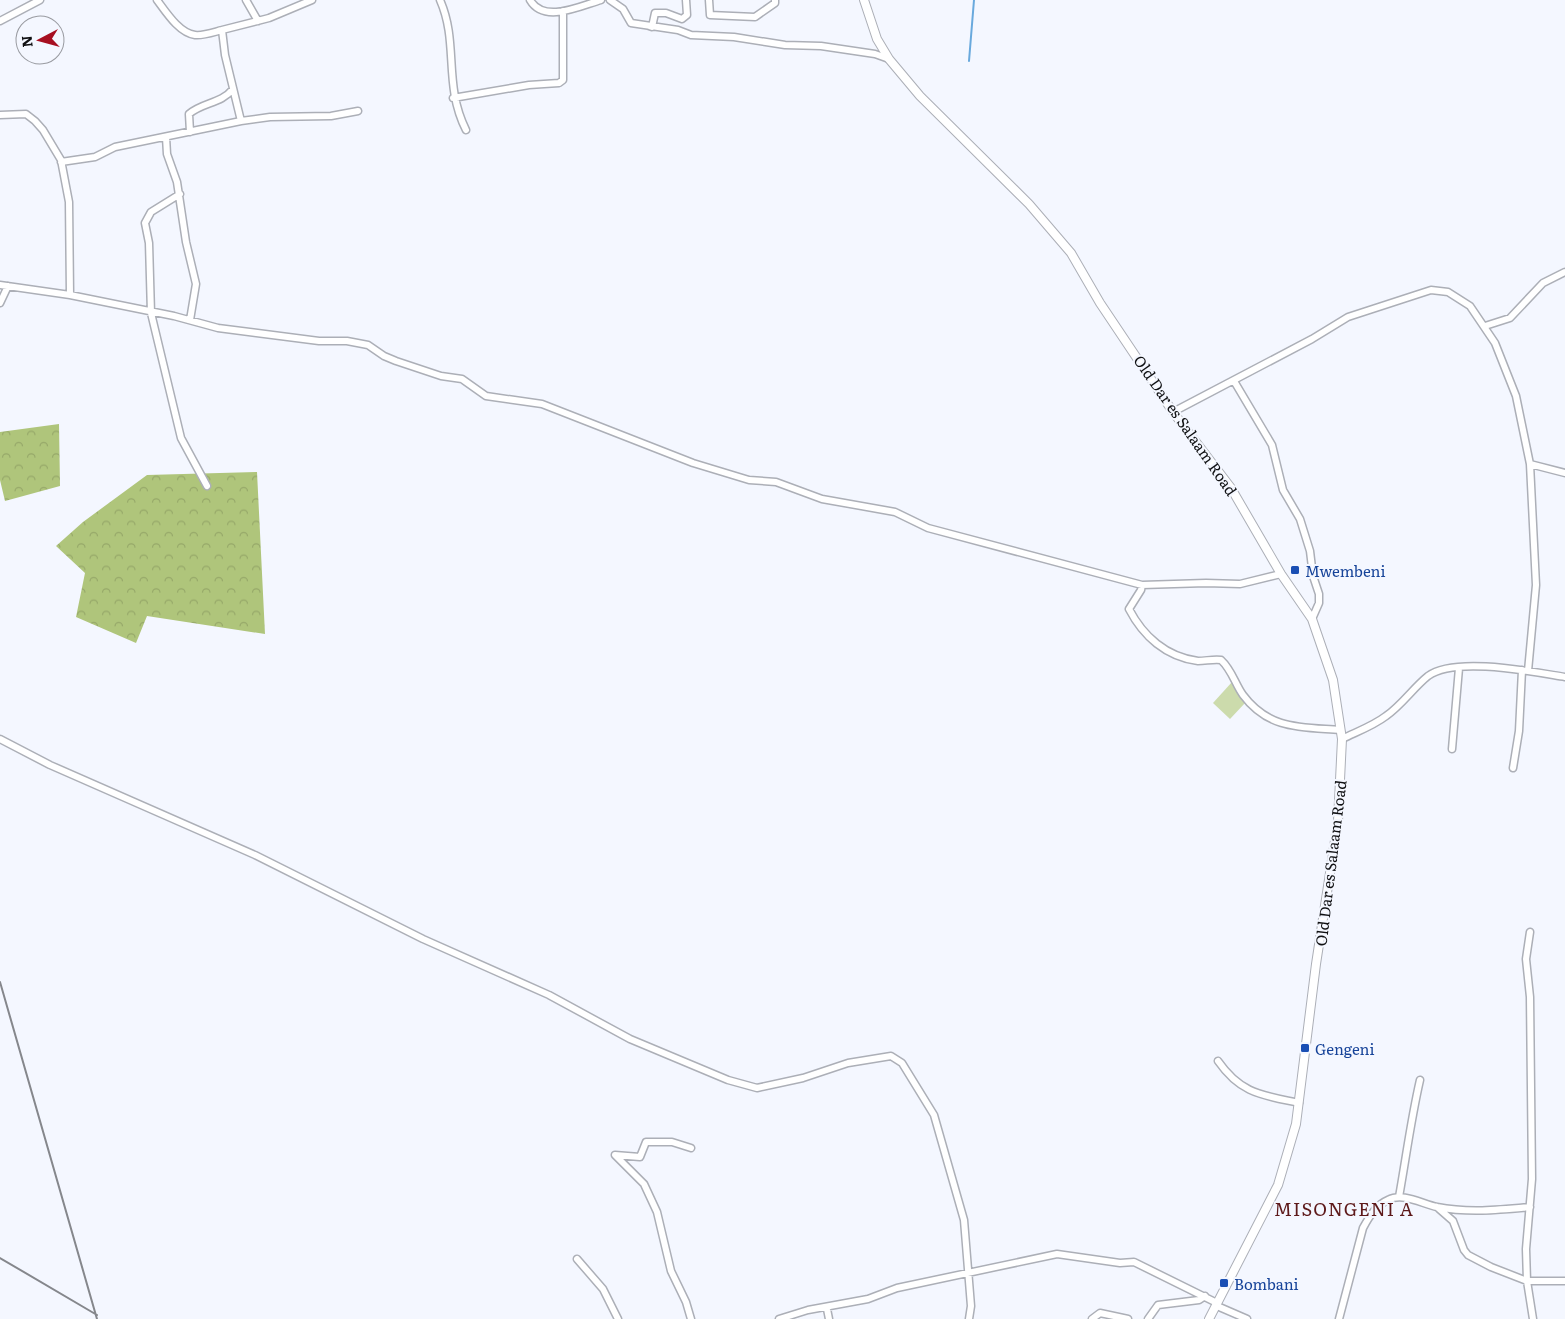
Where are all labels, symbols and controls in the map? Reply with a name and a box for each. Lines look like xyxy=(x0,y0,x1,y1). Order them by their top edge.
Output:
north arrow xyxy=(15,15,65,65)
text: N xyxy=(15,34,37,48)
street label: Old Dar es Salaam Road xyxy=(1129,350,1243,500)
place label: Mwembeni xyxy=(1305,559,1386,582)
marker: Mwembeni xyxy=(1289,564,1301,576)
street label: Old Dar es Salaam Road xyxy=(1308,779,1352,947)
place label: Gengeni xyxy=(1315,1037,1374,1060)
marker: Gengeni xyxy=(1299,1042,1311,1054)
district label: MISONGENI A xyxy=(1274,1195,1414,1222)
place label: Bombani xyxy=(1234,1272,1299,1295)
marker: Bombani xyxy=(1218,1277,1230,1289)

